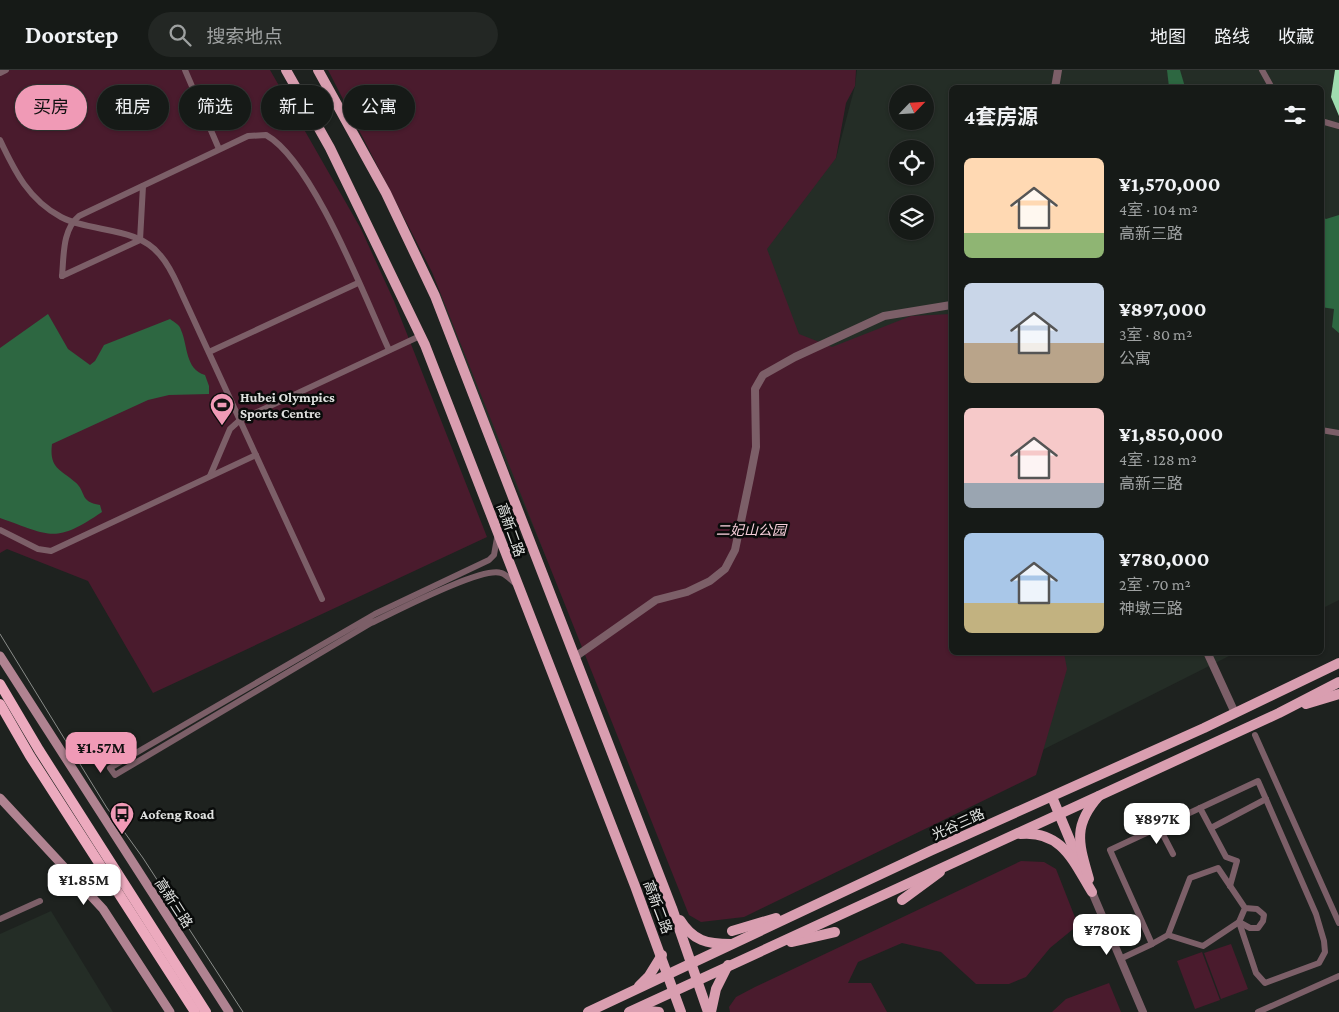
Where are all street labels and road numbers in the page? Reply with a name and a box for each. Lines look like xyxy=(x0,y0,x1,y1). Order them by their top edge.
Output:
street label: 高新二路 xyxy=(494,501,528,559)
street label: 光谷三路 xyxy=(929,805,987,843)
street label: 高新三路 xyxy=(152,875,196,931)
street label: 高新二路 xyxy=(640,878,676,936)

